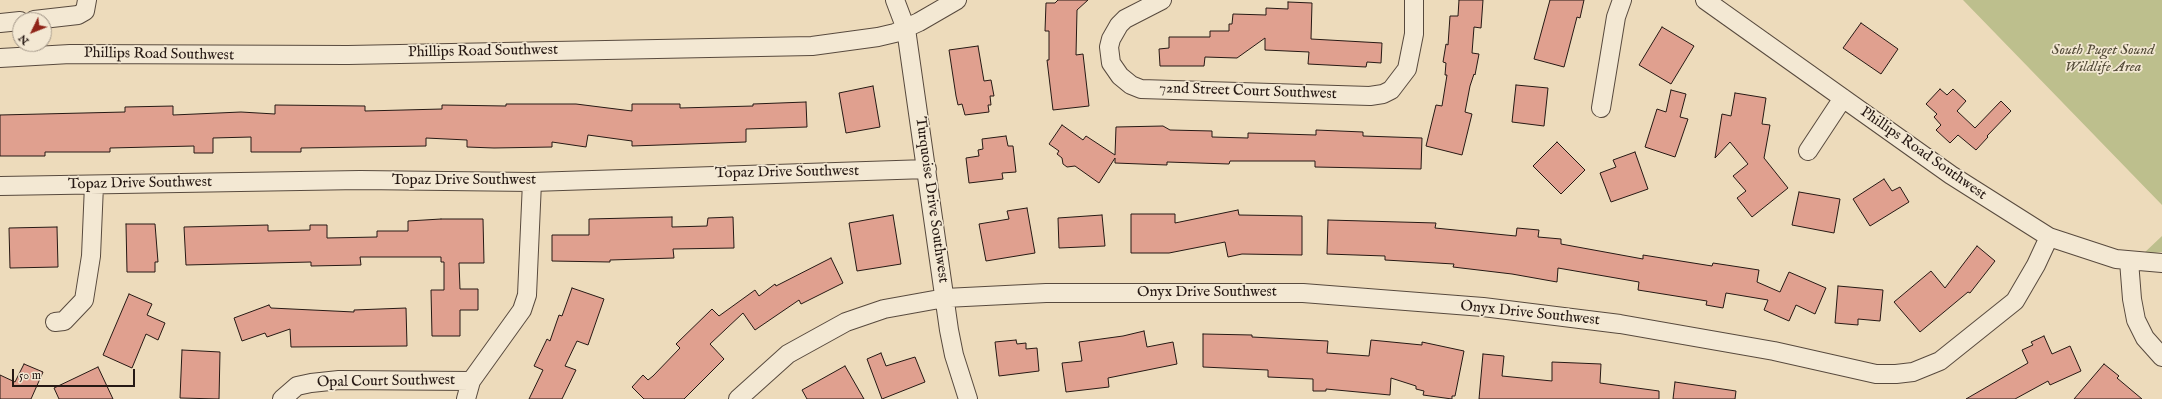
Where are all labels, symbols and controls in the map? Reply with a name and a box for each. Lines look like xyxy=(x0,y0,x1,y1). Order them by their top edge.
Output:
north arrow xyxy=(12,12,52,52)
text: N xyxy=(16,31,32,48)
street label: Phillips Road Southwest xyxy=(408,42,558,62)
park label: South Puget Sound Wildlife Area xyxy=(2052,42,2154,77)
street label: Phillips Road Southwest xyxy=(84,45,234,65)
street label: 72nd Street Court Southwest xyxy=(1159,80,1337,104)
street label: Phillips Road Southwest xyxy=(1856,104,1990,204)
street label: Turquoise Drive Southwest xyxy=(910,116,952,284)
street label: Topaz Drive Southwest xyxy=(715,163,859,183)
street label: Topaz Drive Southwest xyxy=(392,172,536,190)
street label: Topaz Drive Southwest xyxy=(68,174,212,194)
street label: Onyx Drive Southwest xyxy=(1137,284,1277,302)
street label: Onyx Drive Southwest xyxy=(1459,298,1601,330)
scale bar xyxy=(14,361,137,387)
text: 50 m xyxy=(19,368,41,383)
street label: Opal Court Southwest xyxy=(317,372,455,392)

